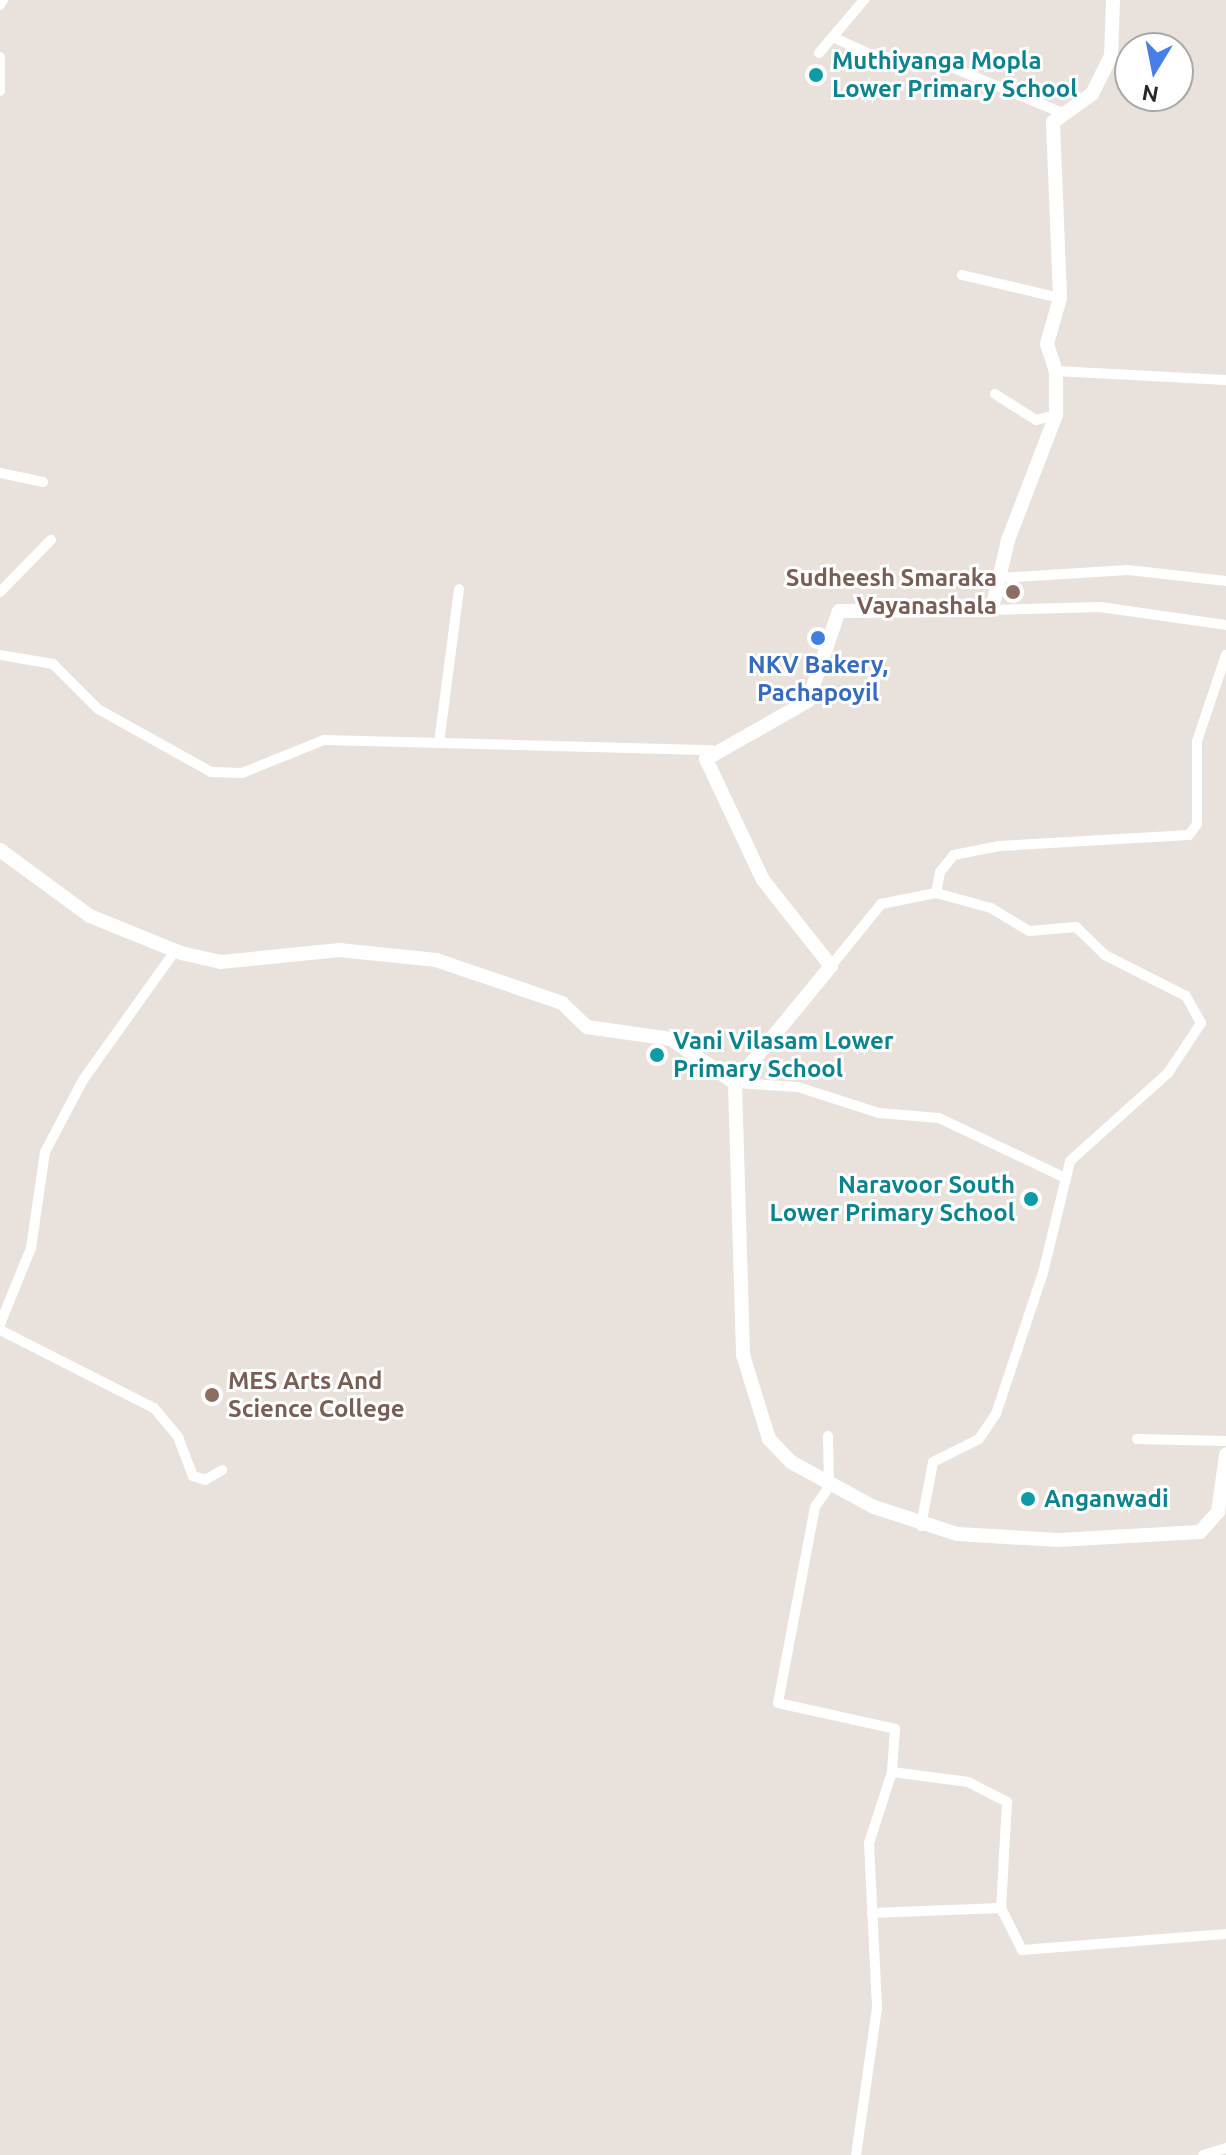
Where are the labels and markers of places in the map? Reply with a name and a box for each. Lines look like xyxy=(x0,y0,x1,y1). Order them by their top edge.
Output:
place label: Muthiyanga Mopla Lower Primary School xyxy=(832,47,1077,103)
marker: Muthiyanga Mopla Lower Primary School xyxy=(807,66,825,84)
place label: Sudheesh Smaraka Vayanashala xyxy=(786,564,997,620)
marker: Sudheesh Smaraka Vayanashala xyxy=(1004,583,1022,601)
marker: NKV Bakery, Pachapoyil xyxy=(809,629,827,647)
place label: NKV Bakery, Pachapoyil xyxy=(748,651,888,707)
place label: Vani Vilasam Lower Primary School xyxy=(673,1027,894,1083)
marker: Vani Vilasam Lower Primary School xyxy=(648,1046,666,1064)
place label: Naravoor South Lower Primary School xyxy=(770,1171,1015,1227)
marker: Naravoor South Lower Primary School xyxy=(1022,1190,1040,1208)
place label: MES Arts And Science College xyxy=(228,1367,405,1423)
marker: MES Arts And Science College xyxy=(203,1386,221,1404)
place label: Anganwadi xyxy=(1044,1485,1169,1513)
marker: Anganwadi xyxy=(1019,1490,1037,1508)

